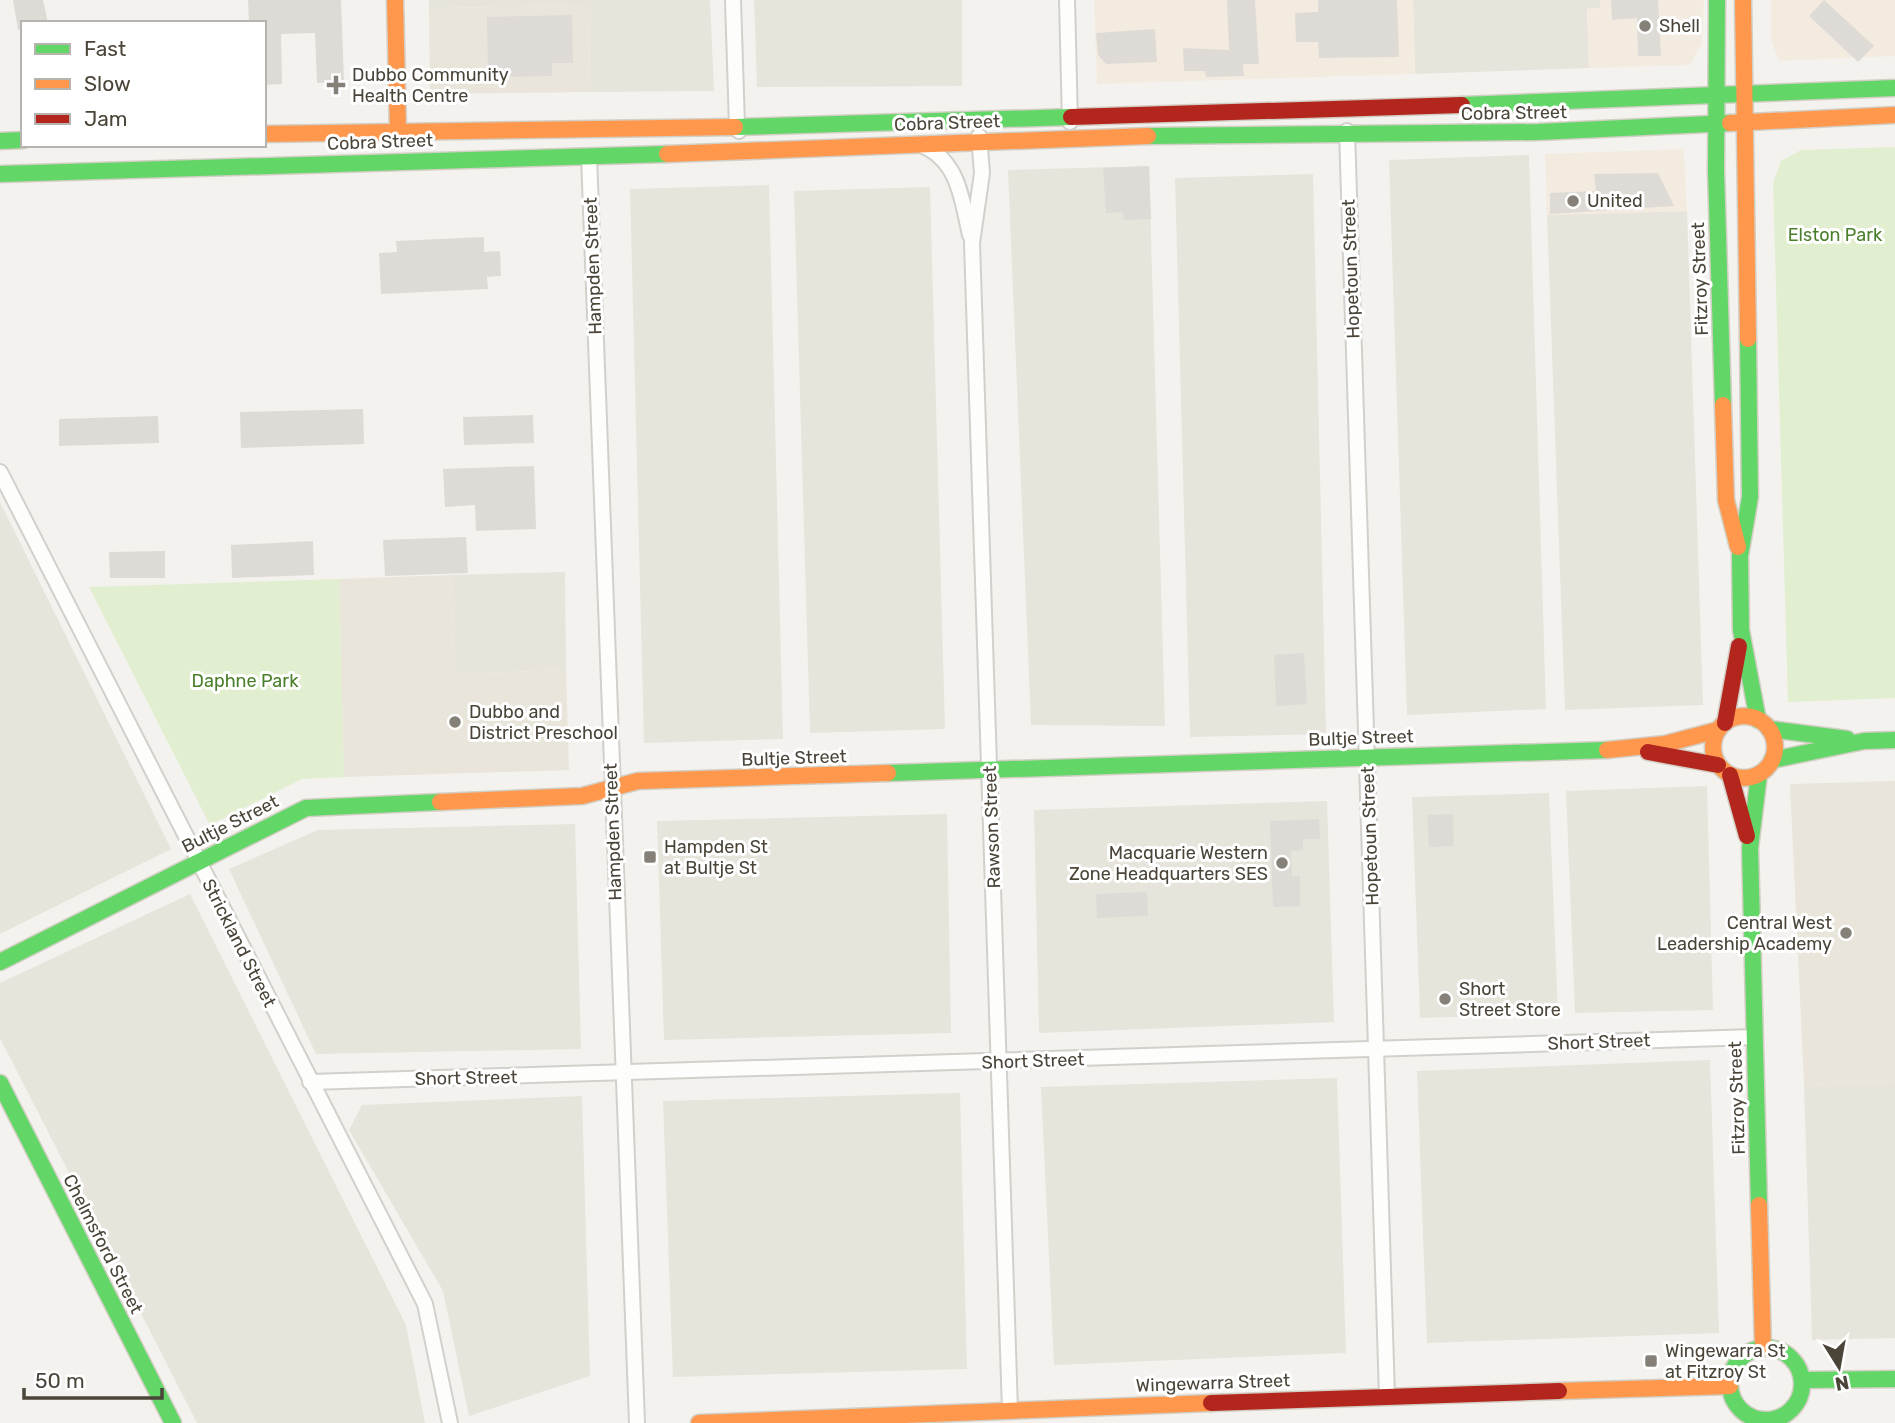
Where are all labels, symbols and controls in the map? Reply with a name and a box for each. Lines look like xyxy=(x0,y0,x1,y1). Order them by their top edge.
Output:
place label: Shell xyxy=(1659,15,1700,37)
marker: Shell xyxy=(1637,18,1653,34)
legend xyxy=(21,21,266,147)
text: Fast xyxy=(84,36,126,61)
place label: Dubbo Community Health Centre xyxy=(352,64,509,107)
text: Slow xyxy=(84,71,131,96)
marker: Dubbo Community Health Centre xyxy=(326,75,346,95)
street label: Cobra Street xyxy=(1461,101,1567,125)
text: Jam xyxy=(84,106,128,131)
street label: Cobra Street xyxy=(894,110,1000,136)
street label: Cobra Street xyxy=(327,129,433,155)
place label: United xyxy=(1587,190,1643,212)
marker: United xyxy=(1565,193,1581,209)
street label: Hampden Street xyxy=(580,197,606,335)
street label: Hopetoun Street xyxy=(1338,199,1364,339)
street label: Fitzroy Street xyxy=(1687,222,1713,336)
park label: Elston Park xyxy=(1788,224,1883,246)
park label: Daphne Park xyxy=(192,670,299,692)
place label: Dubbo and District Preschool xyxy=(469,701,618,744)
marker: Dubbo and District Preschool xyxy=(447,714,463,730)
street label: Bultje Street xyxy=(1308,725,1414,751)
street label: Bultje Street xyxy=(741,745,847,771)
street label: Hampden Street xyxy=(600,763,626,901)
street label: Rawson Street xyxy=(979,765,1005,889)
street label: Hopetoun Street xyxy=(1357,766,1383,906)
street label: Bultje Street xyxy=(178,790,282,858)
place label: Hampden St at Bultje St xyxy=(664,836,768,879)
place label: Macquarie Western Zone Headquarters SES xyxy=(1069,842,1268,885)
marker: Hampden St at Bultje St xyxy=(642,849,658,865)
marker: Macquarie Western Zone Headquarters SES xyxy=(1274,855,1290,871)
street label: Strickland Street xyxy=(197,875,281,1011)
place label: Central West Leadership Academy xyxy=(1657,912,1832,955)
marker: Central West Leadership Academy xyxy=(1838,925,1854,941)
place label: Short Street Store xyxy=(1459,978,1561,1021)
marker: Short Street Store xyxy=(1437,991,1453,1007)
street label: Short Street xyxy=(1547,1029,1651,1055)
street label: Fitzroy Street xyxy=(1724,1041,1750,1155)
street label: Short Street xyxy=(981,1048,1085,1074)
street label: Short Street xyxy=(414,1066,518,1090)
street label: Chelmsford Street xyxy=(58,1171,148,1317)
north arrow xyxy=(1804,1332,1874,1402)
place label: Wingewarra St at Fitzroy St xyxy=(1665,1340,1785,1383)
marker: Wingewarra St at Fitzroy St xyxy=(1643,1353,1659,1369)
scale bar xyxy=(24,1356,163,1400)
text: 50 m xyxy=(35,1368,85,1393)
street label: Wingewarra Street xyxy=(1136,1369,1290,1397)
text: N xyxy=(1833,1371,1851,1396)

